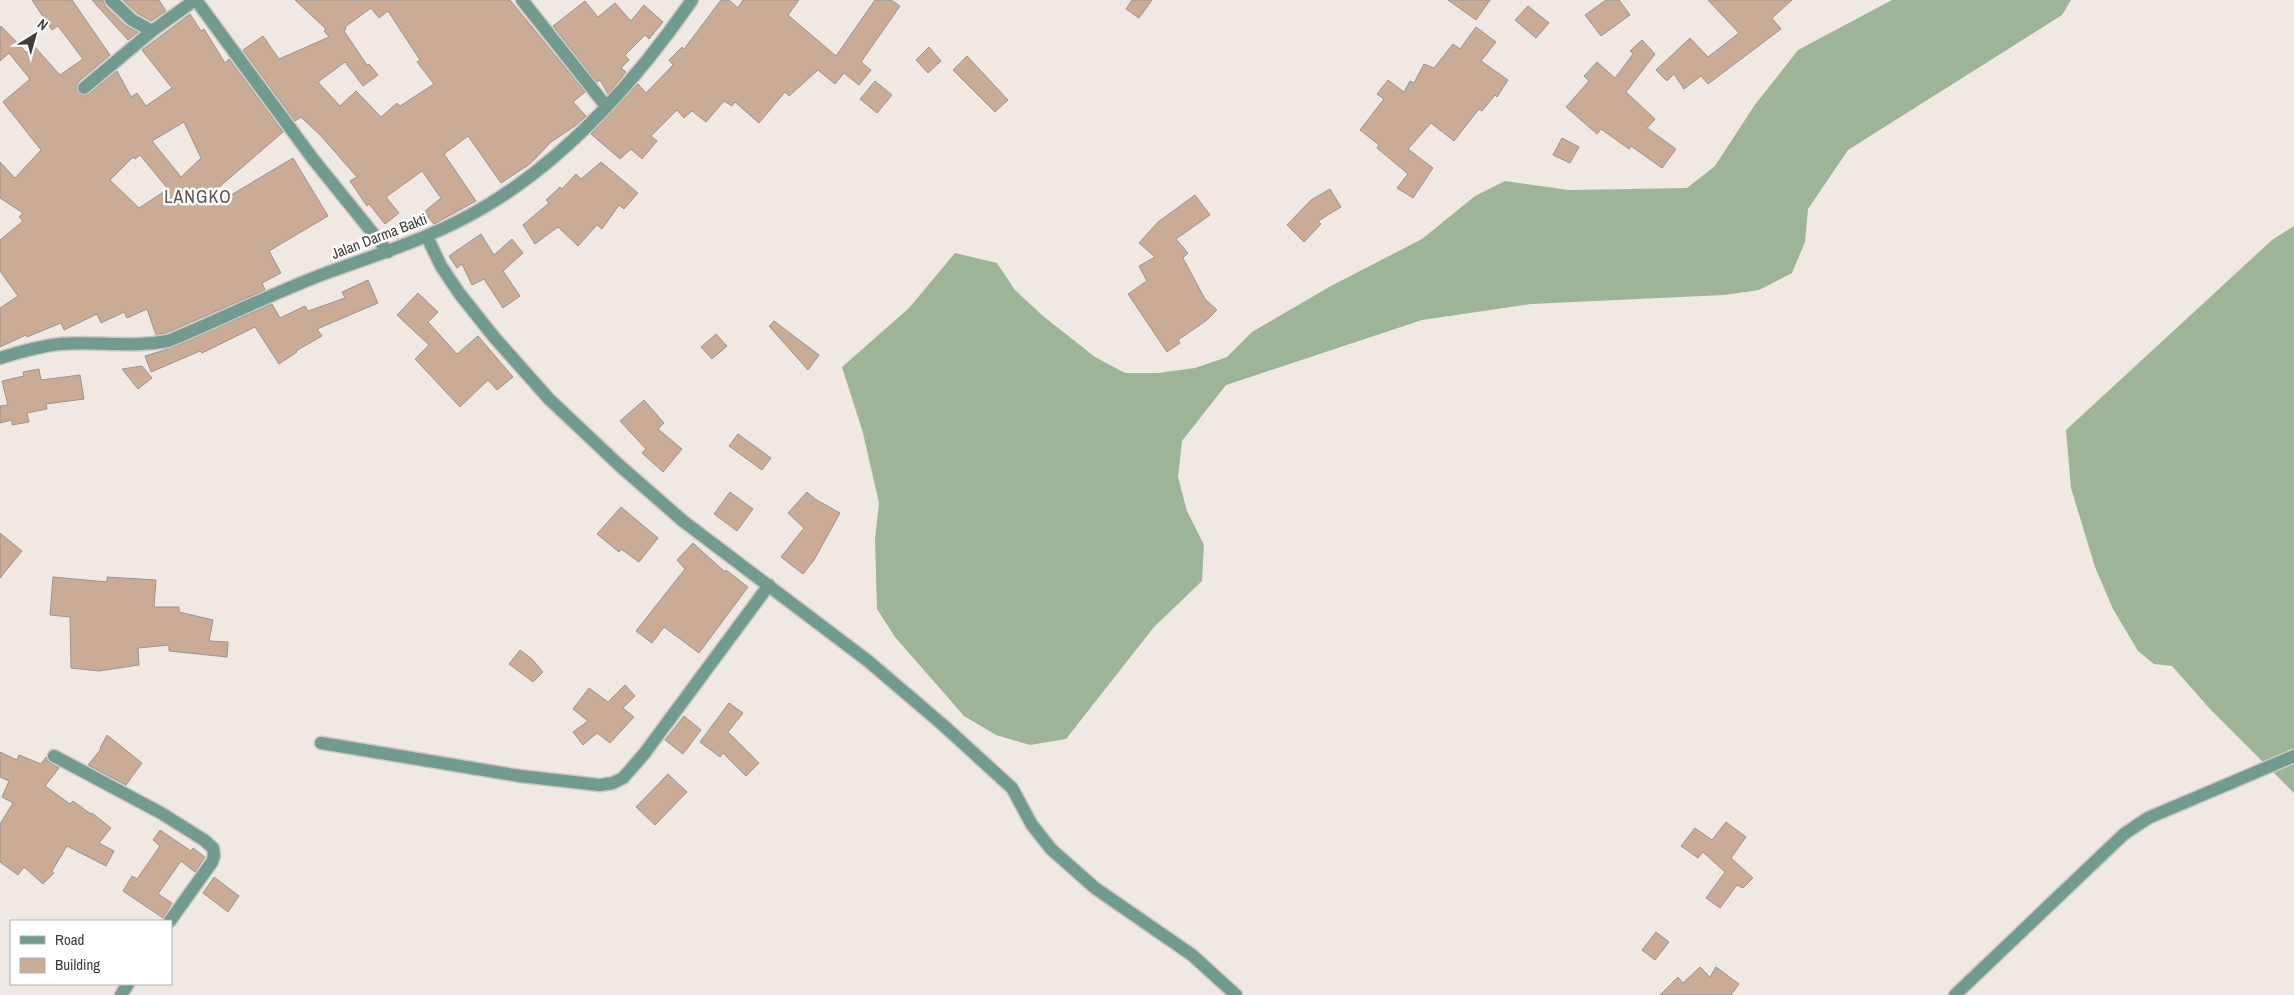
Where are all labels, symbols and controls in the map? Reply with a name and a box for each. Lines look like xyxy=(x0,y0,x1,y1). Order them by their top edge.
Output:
north arrow xyxy=(10,10,60,60)
text: N xyxy=(34,15,52,34)
district label: LANGKO xyxy=(164,184,232,209)
street label: Jalan Darma Bakti xyxy=(328,208,430,264)
legend xyxy=(10,920,172,985)
text: Road xyxy=(55,929,84,950)
text: Building xyxy=(55,954,100,975)

